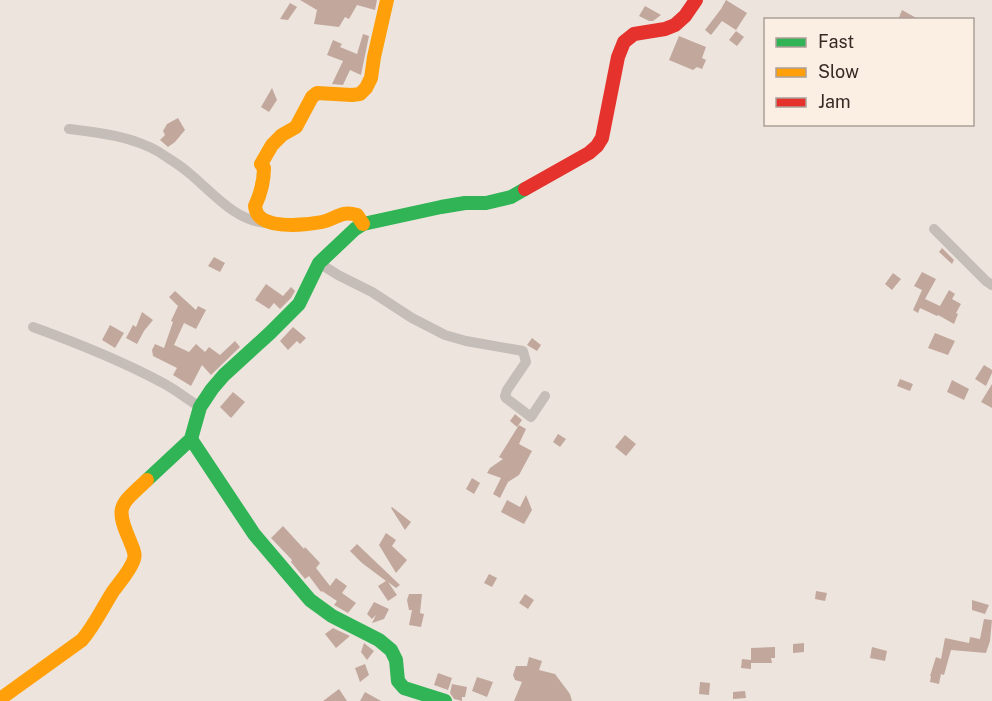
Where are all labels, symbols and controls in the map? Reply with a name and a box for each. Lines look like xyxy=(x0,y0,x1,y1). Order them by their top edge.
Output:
legend xyxy=(764,18,974,126)
text: Fast xyxy=(818,31,854,52)
text: Slow xyxy=(818,61,859,82)
text: Jam xyxy=(818,91,851,112)

